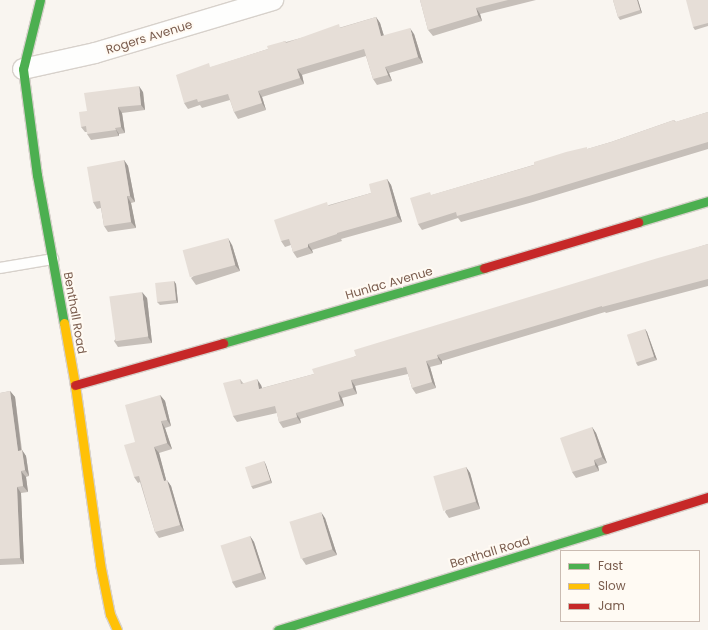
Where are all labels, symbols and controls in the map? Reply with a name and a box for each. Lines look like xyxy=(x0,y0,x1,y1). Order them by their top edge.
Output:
street label: Rogers Avenue xyxy=(104,17,194,57)
street label: Hunlac Avenue xyxy=(344,264,434,302)
street label: Benthall Road xyxy=(61,271,89,355)
street label: Benthall Road xyxy=(448,533,532,571)
legend xyxy=(560,550,700,622)
text: Fast xyxy=(598,557,623,574)
text: Slow xyxy=(598,577,626,594)
text: Jam xyxy=(598,597,625,614)

